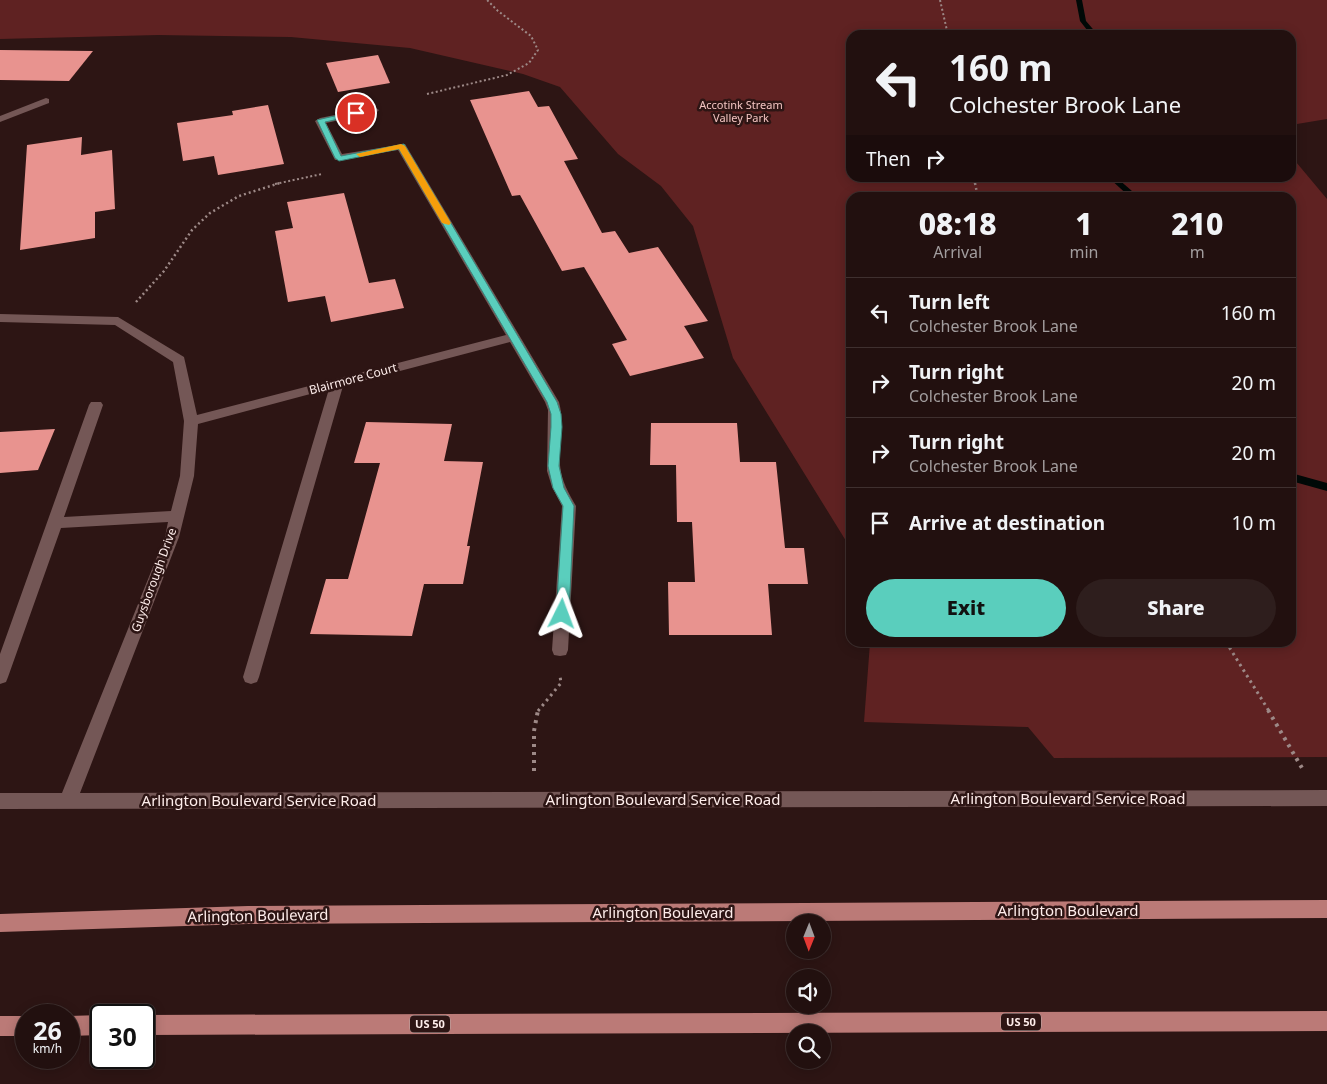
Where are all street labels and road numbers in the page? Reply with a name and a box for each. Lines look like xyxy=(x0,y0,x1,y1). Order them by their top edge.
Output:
street label: Blairmore Court xyxy=(307,358,399,398)
street label: Guysborough Drive xyxy=(127,525,180,634)
street label: Arlington Boulevard Service Road xyxy=(951,788,1185,808)
street label: Arlington Boulevard Service Road xyxy=(546,789,780,809)
street label: Arlington Boulevard Service Road xyxy=(142,790,376,810)
street label: Arlington Boulevard xyxy=(998,900,1138,920)
street label: Arlington Boulevard xyxy=(593,902,733,922)
street label: Arlington Boulevard xyxy=(187,904,329,926)
road number: US 50 xyxy=(1001,1014,1041,1030)
road number: US 50 xyxy=(410,1016,450,1032)

